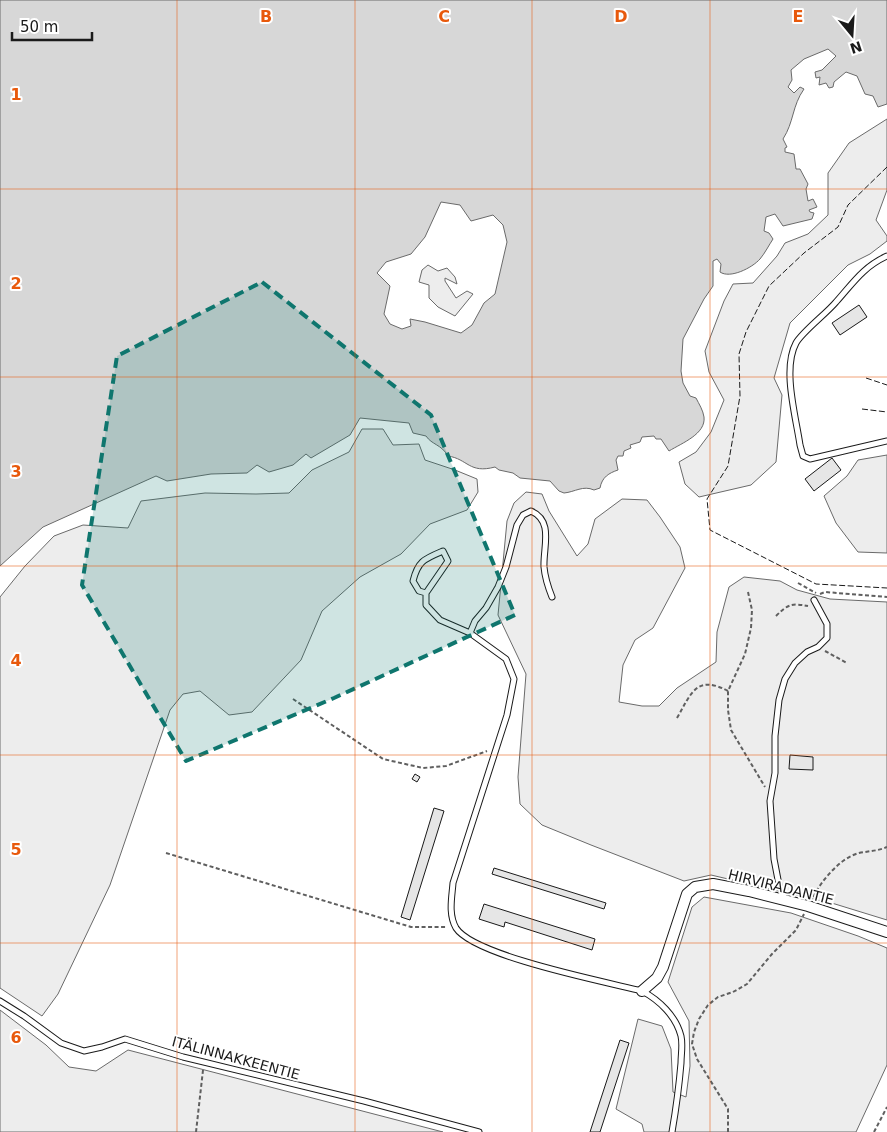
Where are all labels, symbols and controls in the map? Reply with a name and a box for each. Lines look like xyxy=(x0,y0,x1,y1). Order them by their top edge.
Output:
text: B xyxy=(260,7,272,26)
text: C xyxy=(438,7,450,26)
text: D xyxy=(614,7,628,26)
text: E xyxy=(793,7,803,26)
scale bar xyxy=(12,10,92,42)
north arrow xyxy=(827,10,877,60)
text: 50 m xyxy=(20,18,58,36)
text: N xyxy=(848,38,864,57)
text: 1 xyxy=(10,85,22,104)
text: 2 xyxy=(10,274,22,293)
text: 3 xyxy=(10,462,22,481)
text: 4 xyxy=(10,651,22,670)
text: 5 xyxy=(10,840,22,859)
street label: HIRVIRADANTIE xyxy=(727,866,835,908)
text: 6 xyxy=(10,1028,22,1047)
street label: ITÄLINNAKKEENTIE xyxy=(170,1032,302,1083)

